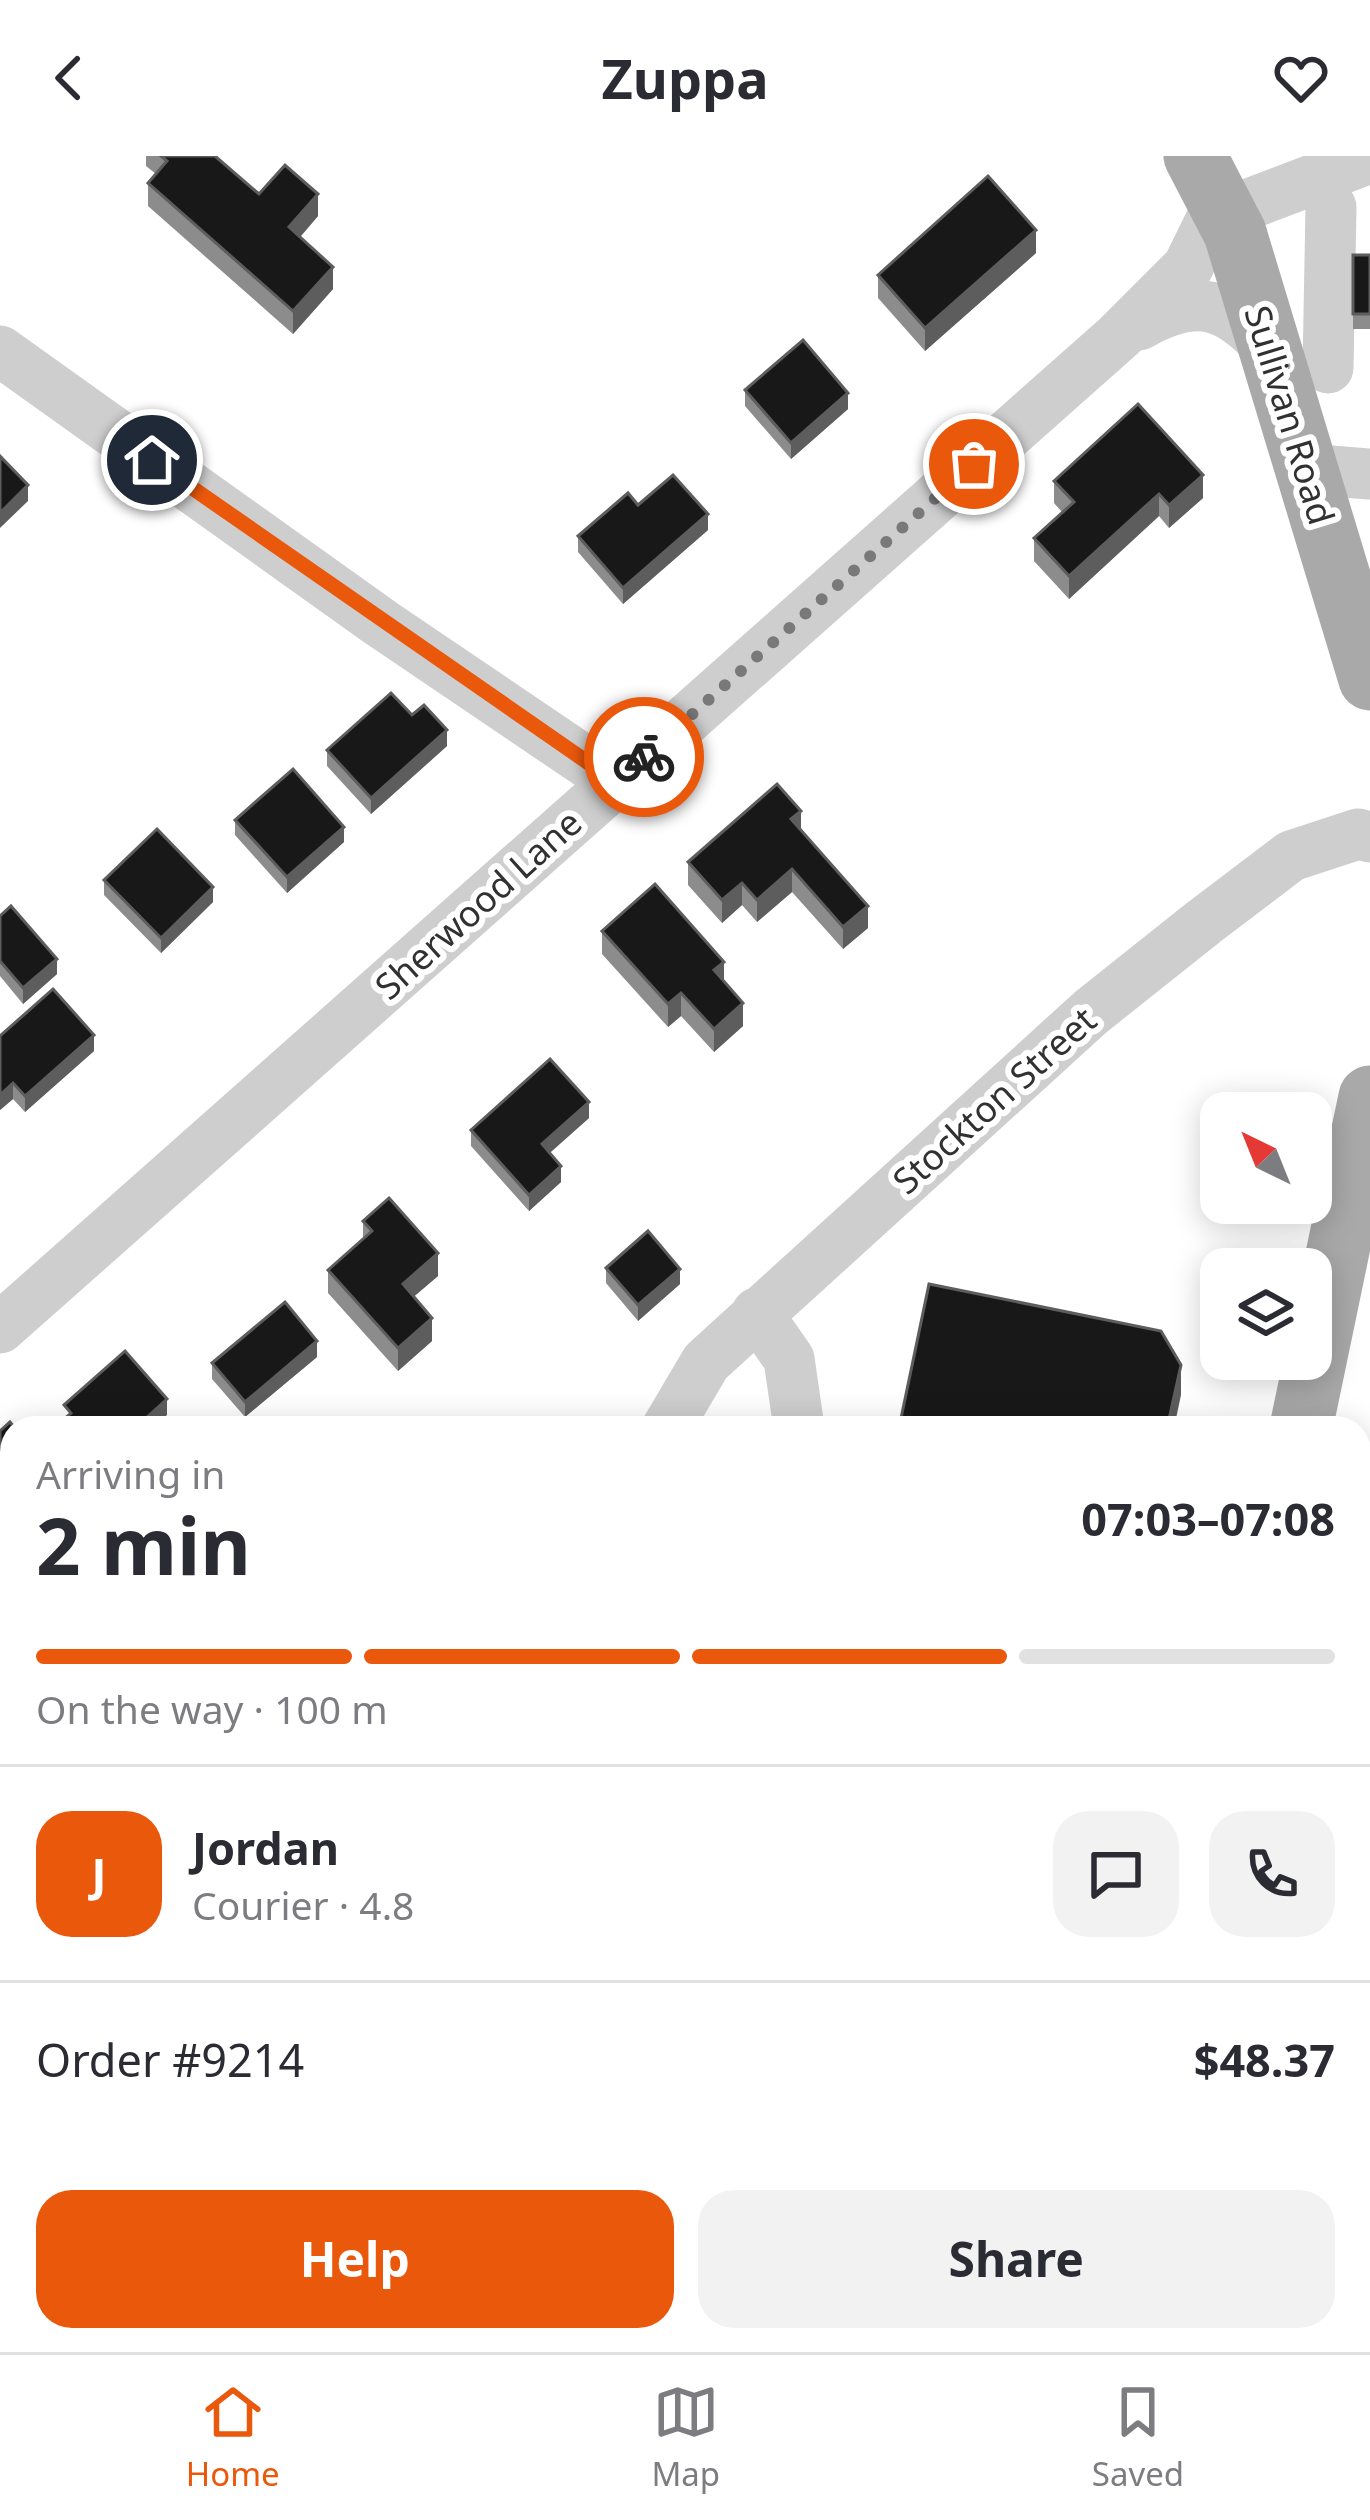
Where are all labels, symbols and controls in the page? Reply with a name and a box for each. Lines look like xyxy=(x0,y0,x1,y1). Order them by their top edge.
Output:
text: Zuppa xyxy=(602,41,768,115)
icon: back xyxy=(36,45,102,111)
icon: heart xyxy=(1268,45,1334,111)
street label: Sullivan Road xyxy=(1233,300,1347,530)
pin xyxy=(101,409,203,511)
pin xyxy=(923,413,1025,515)
icon: home xyxy=(119,427,185,493)
icon: bag xyxy=(941,431,1007,497)
courier xyxy=(584,697,704,817)
icon: bike xyxy=(611,724,677,790)
street label: Sherwood Lane xyxy=(364,798,592,1010)
street label: Stockton Street xyxy=(882,995,1106,1205)
north arrow xyxy=(1200,1092,1332,1224)
map controls xyxy=(1200,1092,1332,1380)
button: layers xyxy=(1200,1248,1332,1380)
text: Arriving in xyxy=(36,1447,225,1500)
text: 07:03–07:08 xyxy=(1081,1488,1335,1549)
text: 2 min xyxy=(36,1492,251,1598)
text: On the way · 100 m xyxy=(36,1682,388,1735)
button: chat xyxy=(1053,1811,1179,1937)
button: phone xyxy=(1209,1811,1335,1937)
text: Jordan xyxy=(192,1817,339,1878)
text: J xyxy=(92,1843,106,1904)
text: Courier · 4.8 xyxy=(192,1878,414,1931)
text: Order #9214 xyxy=(36,2029,304,2090)
text: $48.37 xyxy=(1194,2029,1335,2090)
button: Help xyxy=(36,2190,674,2328)
button: Share xyxy=(698,2190,1335,2328)
tab: Home xyxy=(186,2379,280,2496)
tab: Map xyxy=(651,2379,720,2496)
tab: Saved xyxy=(1092,2379,1184,2496)

